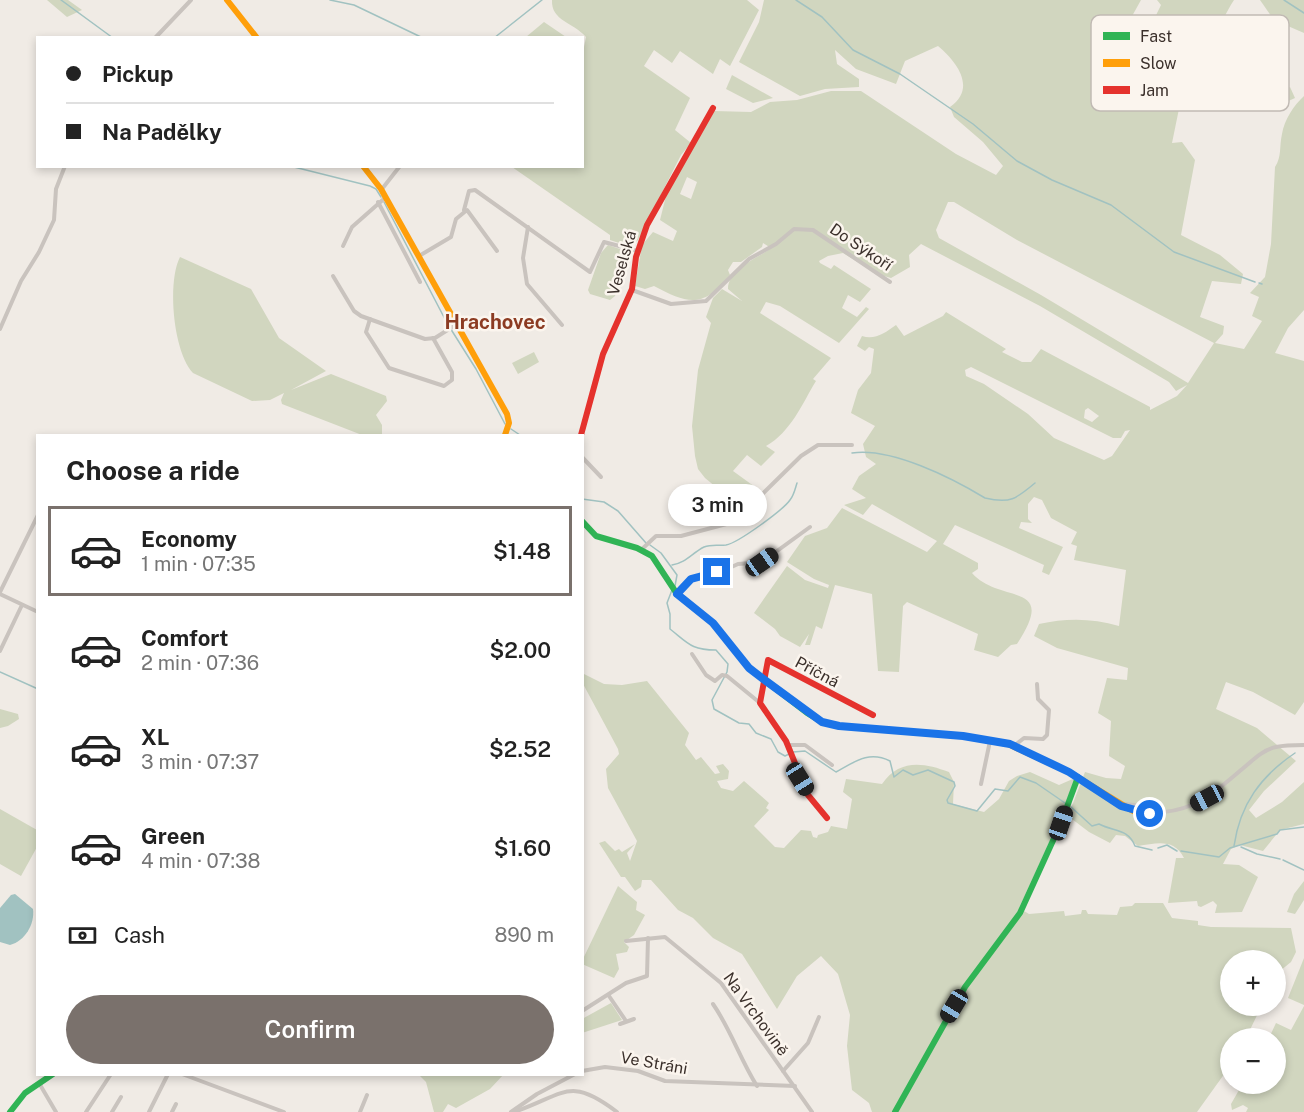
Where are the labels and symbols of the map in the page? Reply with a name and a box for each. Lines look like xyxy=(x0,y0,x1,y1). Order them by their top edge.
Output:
legend xyxy=(1091,15,1289,111)
text: Fast xyxy=(1140,27,1172,46)
text: Slow xyxy=(1140,54,1177,73)
text: Jam xyxy=(1140,81,1169,100)
street label: Do Sýkoří xyxy=(826,219,897,275)
street label: Veselská xyxy=(604,228,640,298)
district label: Hrachovec xyxy=(444,310,546,334)
callout: 3 min xyxy=(668,485,766,527)
car xyxy=(742,544,782,580)
route end xyxy=(703,558,730,585)
street label: Příčná xyxy=(792,653,842,691)
car xyxy=(783,759,817,799)
car xyxy=(1187,782,1227,814)
route start xyxy=(1136,800,1163,827)
car xyxy=(1047,803,1075,843)
street label: Na Vrchovině xyxy=(719,969,793,1059)
car xyxy=(937,986,971,1026)
street label: Ve Stráni xyxy=(619,1048,689,1078)

